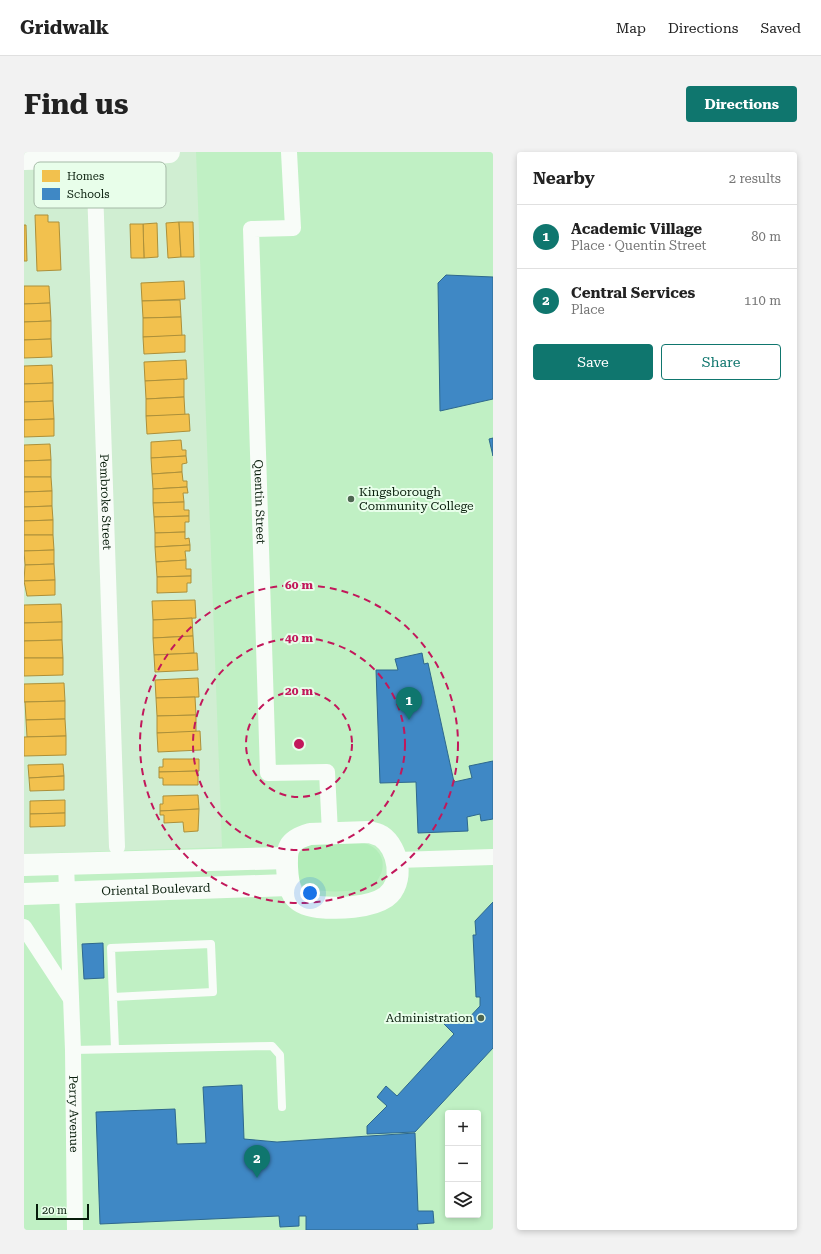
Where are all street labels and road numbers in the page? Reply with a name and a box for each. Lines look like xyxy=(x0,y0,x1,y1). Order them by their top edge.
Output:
street label: Pembroke Street xyxy=(97,454,114,551)
street label: Quentin Street xyxy=(251,459,268,545)
street label: Oriental Boulevard xyxy=(101,881,211,898)
street label: Perry Avenue xyxy=(66,1075,81,1153)

